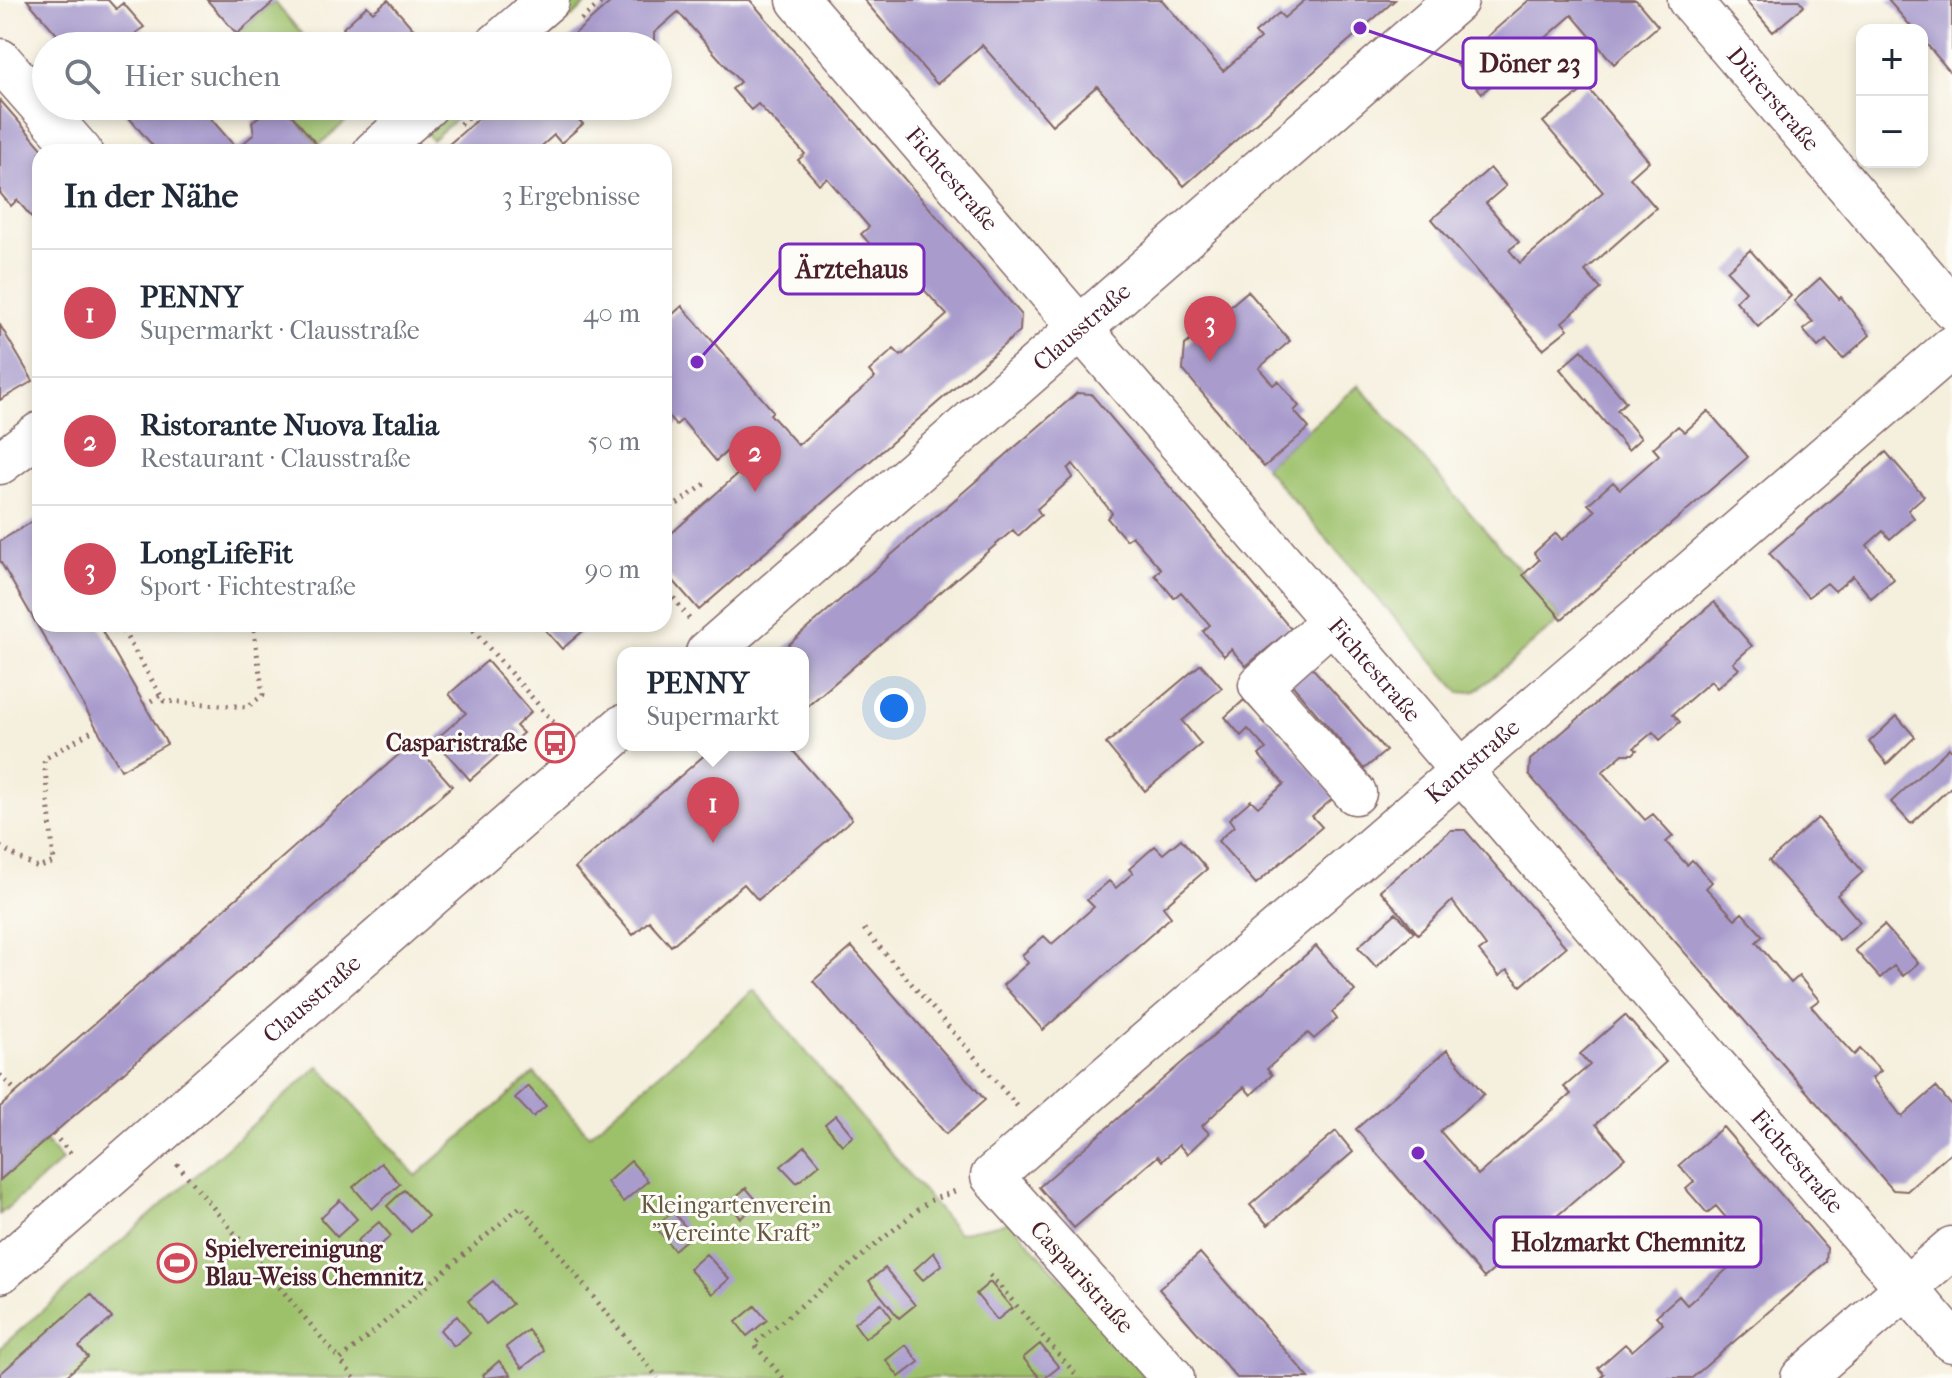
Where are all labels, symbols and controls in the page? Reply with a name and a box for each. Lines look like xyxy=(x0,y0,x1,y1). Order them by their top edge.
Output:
map controls xyxy=(1856,24,1928,168)
button: + xyxy=(1856,24,1928,96)
search box xyxy=(32,32,672,120)
callout: Döner 23 xyxy=(1463,38,1596,88)
street label: Dürerstraße xyxy=(1721,41,1826,157)
text: Döner 23 xyxy=(1479,48,1581,79)
icon: search xyxy=(60,54,104,98)
text: Hier suchen xyxy=(124,59,280,94)
button: − xyxy=(1856,96,1928,168)
street label: Fichtestraße xyxy=(900,121,1004,237)
text: In der Nähe xyxy=(64,176,238,216)
text: 3 Ergebnisse xyxy=(502,181,640,212)
callout: Ärztehaus xyxy=(780,244,924,294)
text: Ärztehaus xyxy=(794,253,909,285)
street label: Clausstraße xyxy=(1027,277,1136,377)
text: PENNY xyxy=(140,280,243,315)
pin: 3 xyxy=(1184,296,1236,362)
text: 1 xyxy=(85,298,95,329)
text: 40 m xyxy=(583,298,640,329)
text: Supermarkt · Clausstraße xyxy=(140,315,420,346)
text: Ristorante Nuova Italia xyxy=(140,408,439,443)
text: 2 xyxy=(83,426,97,457)
text: 50 m xyxy=(587,426,640,457)
pin: 2 xyxy=(729,426,781,492)
text: Restaurant · Clausstraße xyxy=(140,443,411,474)
text: LongLifeFit xyxy=(140,536,293,571)
text: 3 xyxy=(85,554,95,585)
text: 90 m xyxy=(585,554,640,585)
text: Sport · Fichtestraße xyxy=(140,571,356,602)
street label: Fichtestraße xyxy=(1322,612,1427,728)
popup xyxy=(617,647,809,751)
text: PENNY xyxy=(646,666,749,701)
your location xyxy=(874,688,914,728)
text: Supermarkt xyxy=(646,701,780,732)
street label: Kantstraße xyxy=(1420,713,1525,809)
bus stop icon: Casparistraße xyxy=(534,722,576,764)
place label: Casparistraße xyxy=(386,729,527,757)
pin: 1 xyxy=(687,777,739,843)
street label: Clausstraße xyxy=(257,949,366,1049)
street label: Fichtestraße xyxy=(1745,1104,1850,1219)
park label: Kleingartenverein "Vereinte Kraft" xyxy=(640,1191,832,1247)
street label: Casparistraße xyxy=(1024,1215,1140,1339)
callout: Holzmarkt Chemnitz xyxy=(1494,1217,1761,1267)
text: Holzmarkt Chemnitz xyxy=(1511,1227,1746,1258)
place label: Spielvereinigung Blau-Weiss Chemnitz xyxy=(205,1235,424,1291)
sports icon: Spielvereinigung Blau-Weiss Chemnitz xyxy=(156,1242,198,1284)

